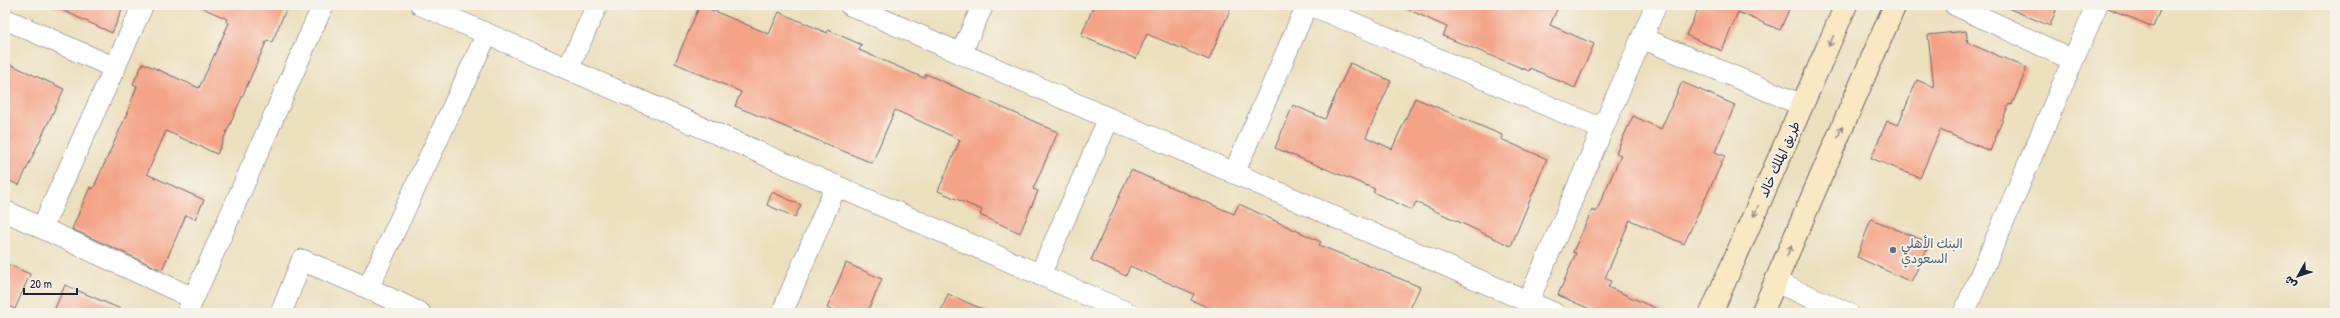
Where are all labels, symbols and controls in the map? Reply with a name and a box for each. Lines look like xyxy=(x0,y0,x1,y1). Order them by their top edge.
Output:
one-way arrow xyxy=(1827,34,1834,46)
street label: طريق الملك خالد xyxy=(1754,118,1804,200)
one-way arrow xyxy=(1837,126,1844,138)
one-way arrow xyxy=(1752,205,1759,217)
place label: البنك الأهلي السعودي xyxy=(1901,234,1963,268)
marker: البنك الأهلي السعودي xyxy=(1888,245,1898,255)
one-way arrow xyxy=(1785,246,1793,258)
north arrow xyxy=(2278,256,2318,296)
scale bar xyxy=(24,270,77,296)
text: ش xyxy=(2281,273,2299,291)
text: 20 m xyxy=(30,275,52,292)

